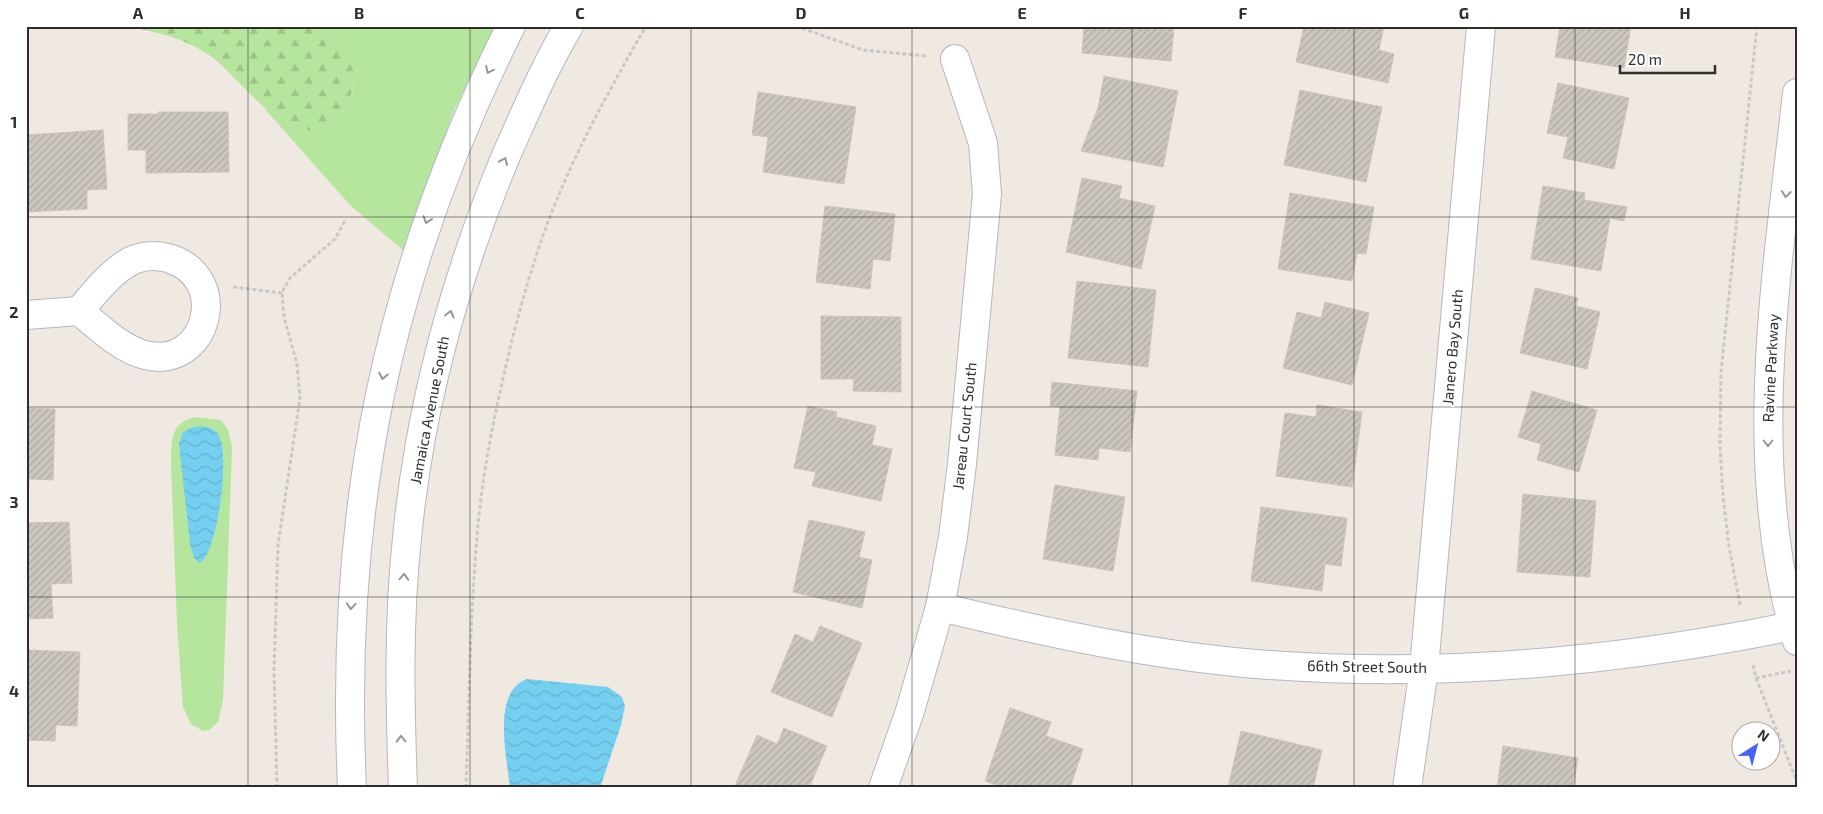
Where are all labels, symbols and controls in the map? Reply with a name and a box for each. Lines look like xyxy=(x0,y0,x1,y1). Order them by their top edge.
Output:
text: A xyxy=(133,3,144,22)
text: B xyxy=(354,3,364,22)
text: C xyxy=(575,3,585,22)
text: D xyxy=(796,3,807,22)
text: E xyxy=(1017,3,1027,22)
text: F xyxy=(1239,3,1248,22)
text: G xyxy=(1459,3,1469,22)
text: H xyxy=(1679,3,1691,22)
scale bar xyxy=(1620,42,1716,74)
text: 20 m xyxy=(1628,50,1662,68)
one-way arrow xyxy=(485,65,495,74)
text: 1 xyxy=(11,112,17,131)
one-way arrow xyxy=(498,157,509,166)
one-way arrow xyxy=(1781,190,1792,198)
one-way arrow xyxy=(423,215,433,224)
street label: Janero Bay South xyxy=(1438,288,1466,406)
text: 2 xyxy=(9,302,19,321)
one-way arrow xyxy=(445,310,455,318)
street label: Ravine Parkway xyxy=(1758,313,1782,423)
street label: Jamaica Avenue South xyxy=(406,334,452,485)
street label: Jareau Court South xyxy=(948,361,980,490)
one-way arrow xyxy=(378,372,388,381)
one-way arrow xyxy=(1763,440,1773,447)
text: 3 xyxy=(9,492,19,511)
one-way arrow xyxy=(399,572,410,580)
one-way arrow xyxy=(345,603,356,611)
street label: 66th Street South xyxy=(1307,656,1427,676)
text: 4 xyxy=(9,681,19,700)
north arrow xyxy=(1730,722,1780,772)
text: N xyxy=(1755,725,1773,745)
one-way arrow xyxy=(396,735,406,742)

